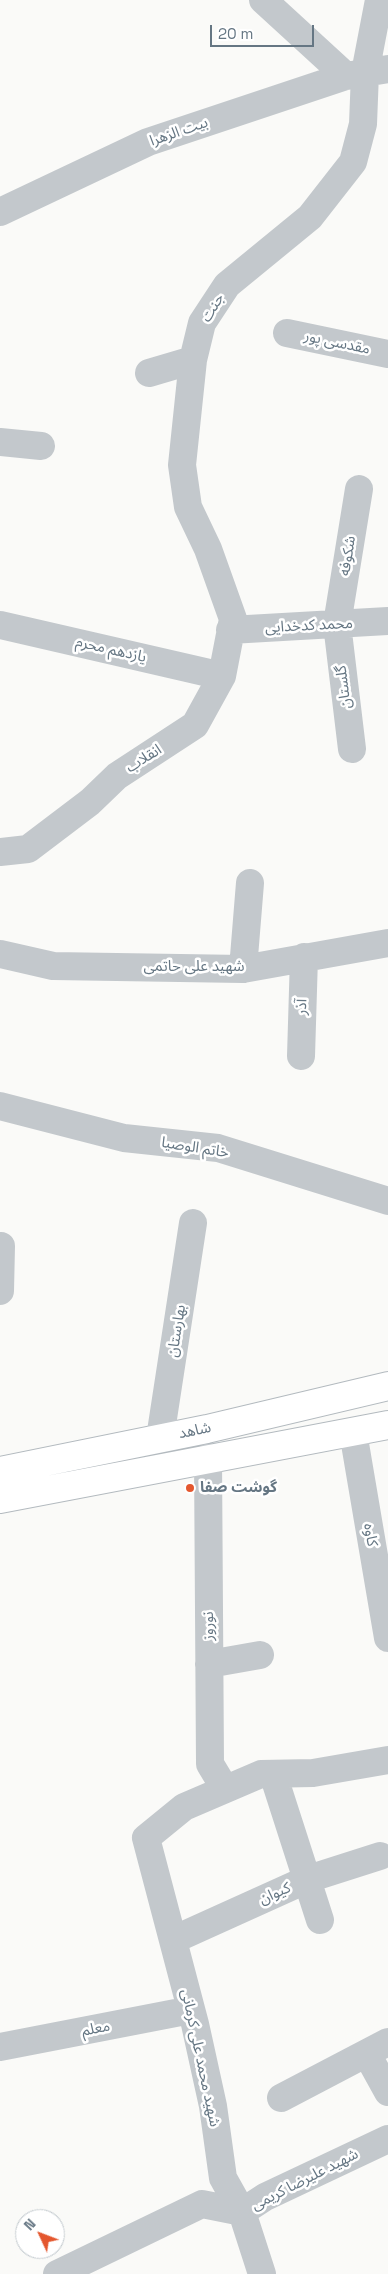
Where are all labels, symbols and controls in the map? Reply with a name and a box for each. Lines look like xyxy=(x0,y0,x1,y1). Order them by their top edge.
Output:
scale bar xyxy=(213,15,317,47)
text: 20 m xyxy=(218,24,253,43)
street label: بیت الزهرا xyxy=(147,114,211,150)
street label: جنت xyxy=(197,290,229,326)
street label: مقدسی پور xyxy=(302,327,372,359)
street label: شکوفه xyxy=(336,535,360,577)
street label: محمد کدخدایی xyxy=(265,615,353,637)
street label: یازدهم محرم xyxy=(74,633,148,667)
street label: گلستان xyxy=(332,664,356,710)
street label: انقلاب xyxy=(123,741,165,777)
street label: شهید علی حاتمی xyxy=(143,958,245,976)
street label: آذر xyxy=(293,999,311,1015)
street label: خاتم الوصیا xyxy=(160,1134,230,1162)
street label: بهارستان xyxy=(164,1303,190,1359)
street label: شاهد xyxy=(177,1419,213,1443)
place label: گوشت صفا xyxy=(200,1479,277,1497)
marker: گوشت صفا xyxy=(184,1482,196,1494)
street label: کاوه xyxy=(359,1522,381,1548)
street label: نوروز xyxy=(200,1612,218,1640)
street label: کیوان xyxy=(256,1879,294,1909)
street label: شهید محمد علی کرمانی xyxy=(177,1987,223,2129)
street label: معلم xyxy=(80,2017,112,2041)
street label: شهید علیرضا کریمی xyxy=(249,2145,361,2215)
north arrow xyxy=(15,2209,65,2259)
text: N xyxy=(20,2215,40,2234)

